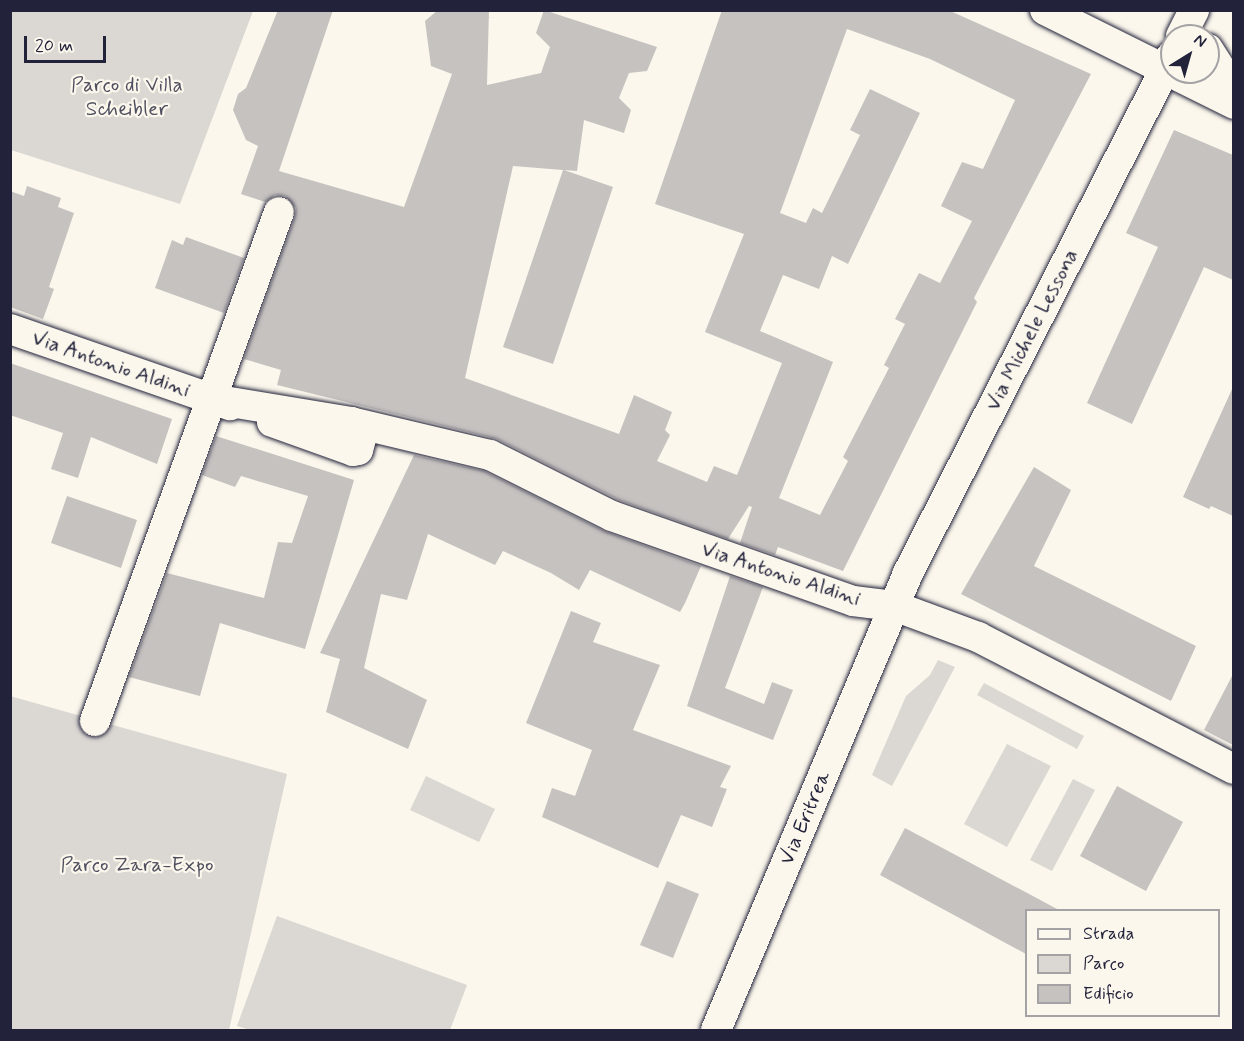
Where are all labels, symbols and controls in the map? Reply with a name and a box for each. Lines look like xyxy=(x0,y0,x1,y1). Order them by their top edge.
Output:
scale bar xyxy=(27,24,110,62)
north arrow xyxy=(1160,24,1220,84)
text: N xyxy=(1189,29,1211,52)
text: 20 m xyxy=(35,34,73,58)
park label: Parco di Villa Scheibler xyxy=(71,72,183,122)
street label: Via Michele Lessona xyxy=(979,243,1085,417)
street label: Via Antonio Aldini xyxy=(29,325,193,403)
street label: Via Antonio Aldini xyxy=(698,536,864,612)
street label: Via Eritrea xyxy=(775,769,835,867)
park label: Parco Zara-Expo xyxy=(62,852,212,878)
legend xyxy=(1025,909,1220,1017)
text: Strada xyxy=(1083,922,1134,946)
text: Parco xyxy=(1083,952,1124,976)
text: Edificio xyxy=(1083,982,1134,1006)

